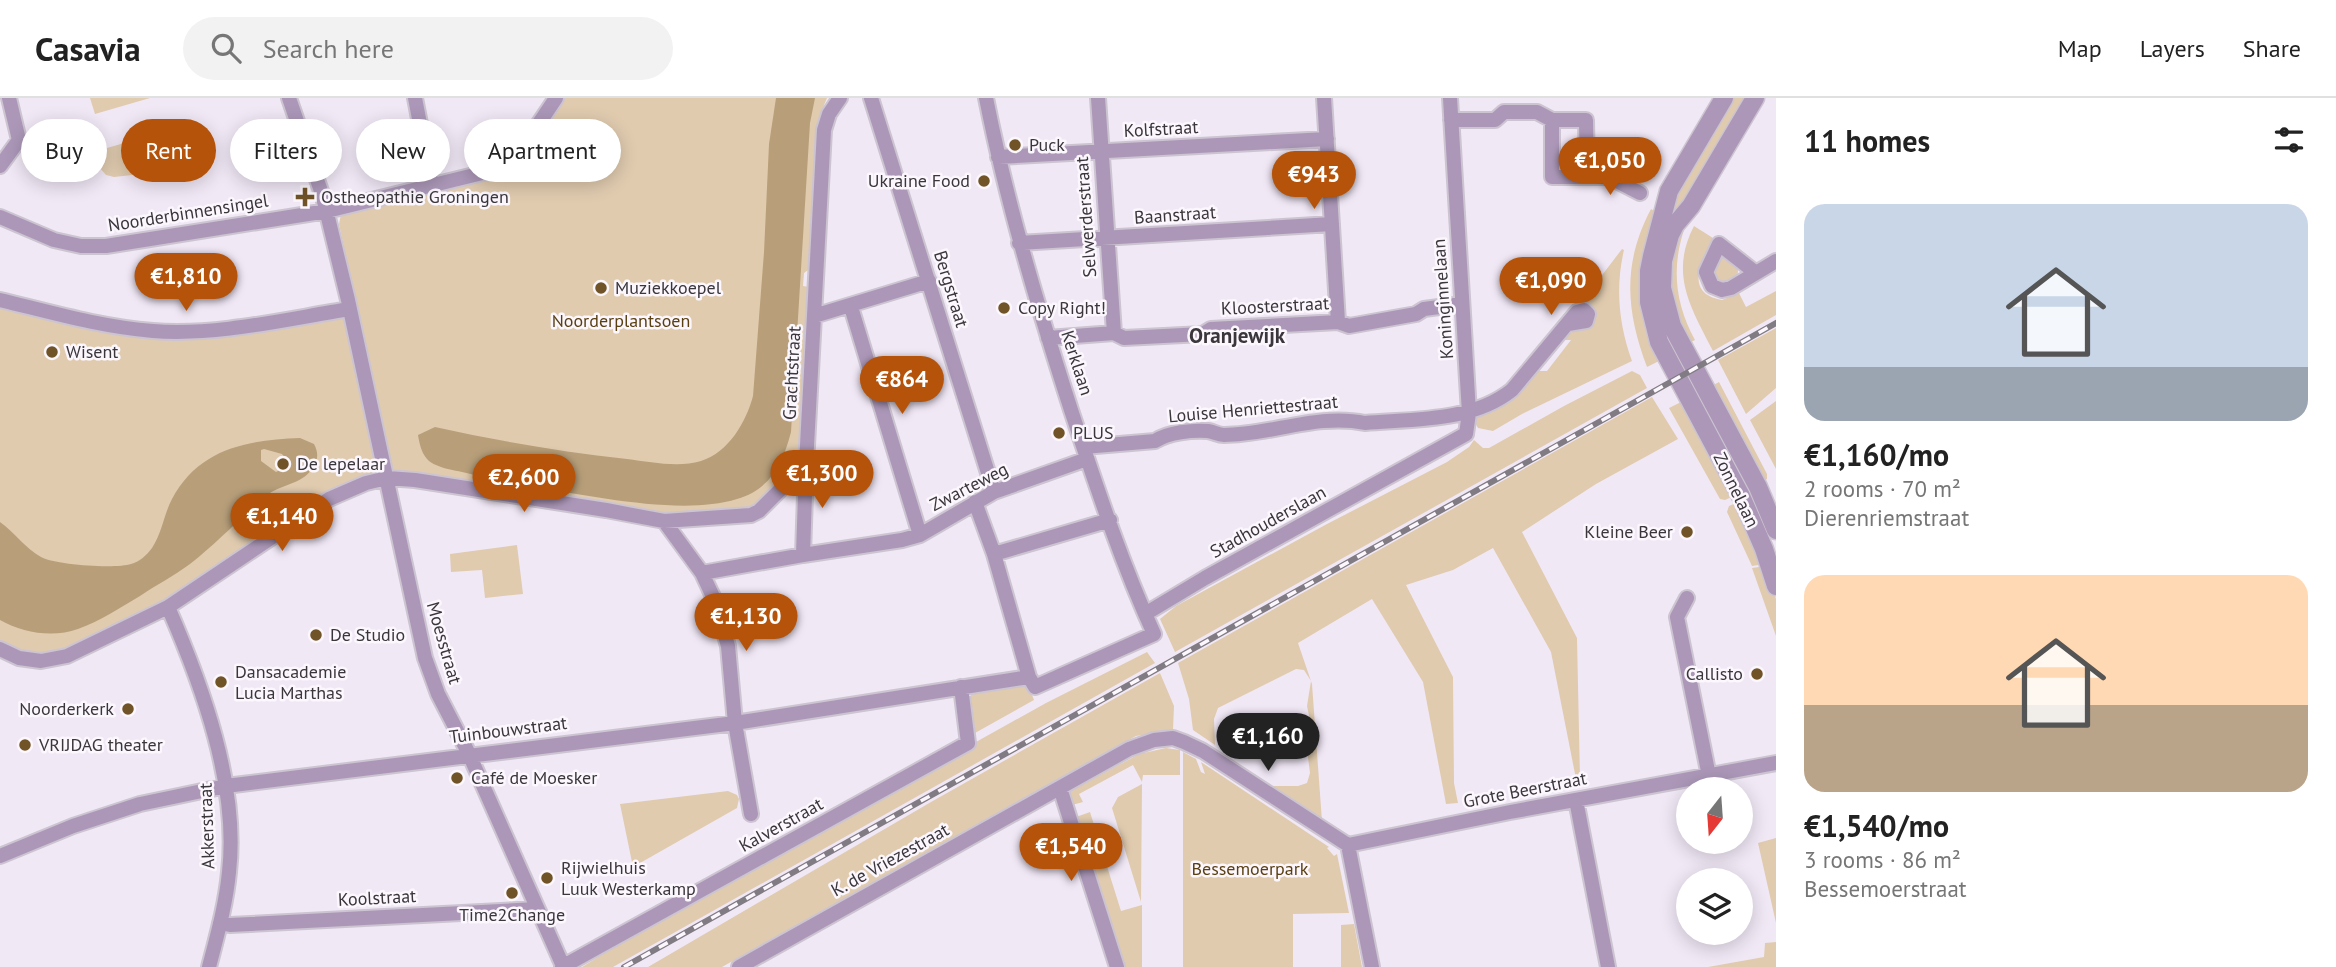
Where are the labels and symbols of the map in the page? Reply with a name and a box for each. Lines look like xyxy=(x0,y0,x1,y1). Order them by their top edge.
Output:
street label: Kolfstraat xyxy=(1123,115,1199,142)
place label: Puck xyxy=(1029,133,1065,156)
marker: Puck xyxy=(1007,137,1023,153)
pin: €1,050 xyxy=(1553,138,1667,197)
pin: €943 xyxy=(1273,152,1355,211)
street label: Selwerderstraat xyxy=(1070,156,1101,278)
place label: Ukraine Food xyxy=(868,169,970,192)
marker: Ukraine Food xyxy=(976,173,992,189)
place label: Ostheopathie Groningen xyxy=(321,185,509,208)
marker: Ostheopathie Groningen xyxy=(295,187,315,207)
street label: Noorderbinnensingel xyxy=(106,188,270,237)
street label: Baanstraat xyxy=(1133,200,1217,229)
street label: Koninginnelaan xyxy=(1427,238,1458,360)
street label: Bergstraat xyxy=(929,248,974,330)
pin: €1,810 xyxy=(129,254,243,313)
pin: €1,090 xyxy=(1494,258,1608,317)
place label: Muziekkoepel xyxy=(615,276,722,299)
marker: Muziekkoepel xyxy=(593,280,609,296)
street label: Kloosterstraat xyxy=(1220,291,1330,320)
place label: Copy Right! xyxy=(1018,296,1106,319)
marker: Copy Right! xyxy=(996,300,1012,316)
park label: Noorderplantsoen xyxy=(552,309,690,332)
district label: Oranjewijk xyxy=(1189,322,1286,349)
street label: Grachtstraat xyxy=(778,325,805,420)
street label: Kerklaan xyxy=(1056,327,1099,398)
place label: Wisent xyxy=(66,340,118,363)
marker: Wisent xyxy=(44,344,60,360)
pin: €864 xyxy=(861,356,943,416)
street label: Louise Henriettestraat xyxy=(1167,390,1339,427)
place label: PLUS xyxy=(1073,421,1114,444)
marker: PLUS xyxy=(1051,425,1067,441)
street label: Zonnelaan xyxy=(1709,449,1764,531)
pin: €1,300 xyxy=(765,450,879,510)
place label: De lepelaar xyxy=(297,452,385,475)
pin: €2,600 xyxy=(467,454,581,514)
marker: De lepelaar xyxy=(275,456,291,472)
street label: Zwarteweg xyxy=(926,457,1012,516)
street label: Stadhouderslaan xyxy=(1206,480,1330,563)
pin: €1,140 xyxy=(225,494,339,553)
place label: Kleine Beer xyxy=(1584,520,1673,543)
marker: Kleine Beer xyxy=(1679,524,1695,540)
pin: €1,130 xyxy=(689,594,803,653)
street label: Moesstraat xyxy=(422,599,467,687)
place label: De Studio xyxy=(330,623,405,646)
marker: De Studio xyxy=(308,627,324,643)
place label: Dansacademie Lucia Marthas xyxy=(235,660,347,704)
place label: Callisto xyxy=(1686,662,1743,685)
marker: Callisto xyxy=(1749,666,1765,682)
marker: Dansacademie Lucia Marthas xyxy=(213,674,229,690)
place label: Noorderkerk xyxy=(19,697,114,720)
marker: Noorderkerk xyxy=(120,701,136,717)
street label: Tuinbouwstraat xyxy=(448,711,568,748)
pin: €1,160 xyxy=(1211,714,1325,773)
place label: VRIJDAG theater xyxy=(38,733,163,756)
marker: VRIJDAG theater xyxy=(17,737,33,753)
place label: Café de Moesker xyxy=(471,766,597,789)
street label: Grote Beerstraat xyxy=(1461,766,1589,813)
marker: Café de Moesker xyxy=(449,770,465,786)
north arrow xyxy=(1676,777,1754,854)
street label: Akkerstraat xyxy=(193,782,220,870)
street label: Kalverstraat xyxy=(735,792,827,857)
street label: K. de Vriezestraat xyxy=(827,818,953,901)
pin: €1,540 xyxy=(1014,824,1128,883)
place label: Rijwielhuis Luuk Westerkamp xyxy=(561,856,696,900)
park label: Bessemoerpark xyxy=(1192,857,1309,880)
marker: Rijwielhuis Luuk Westerkamp xyxy=(539,870,555,886)
street label: Koolstraat xyxy=(337,884,417,911)
marker: Time2Change xyxy=(504,885,520,901)
place label: Time2Change xyxy=(459,903,565,926)

